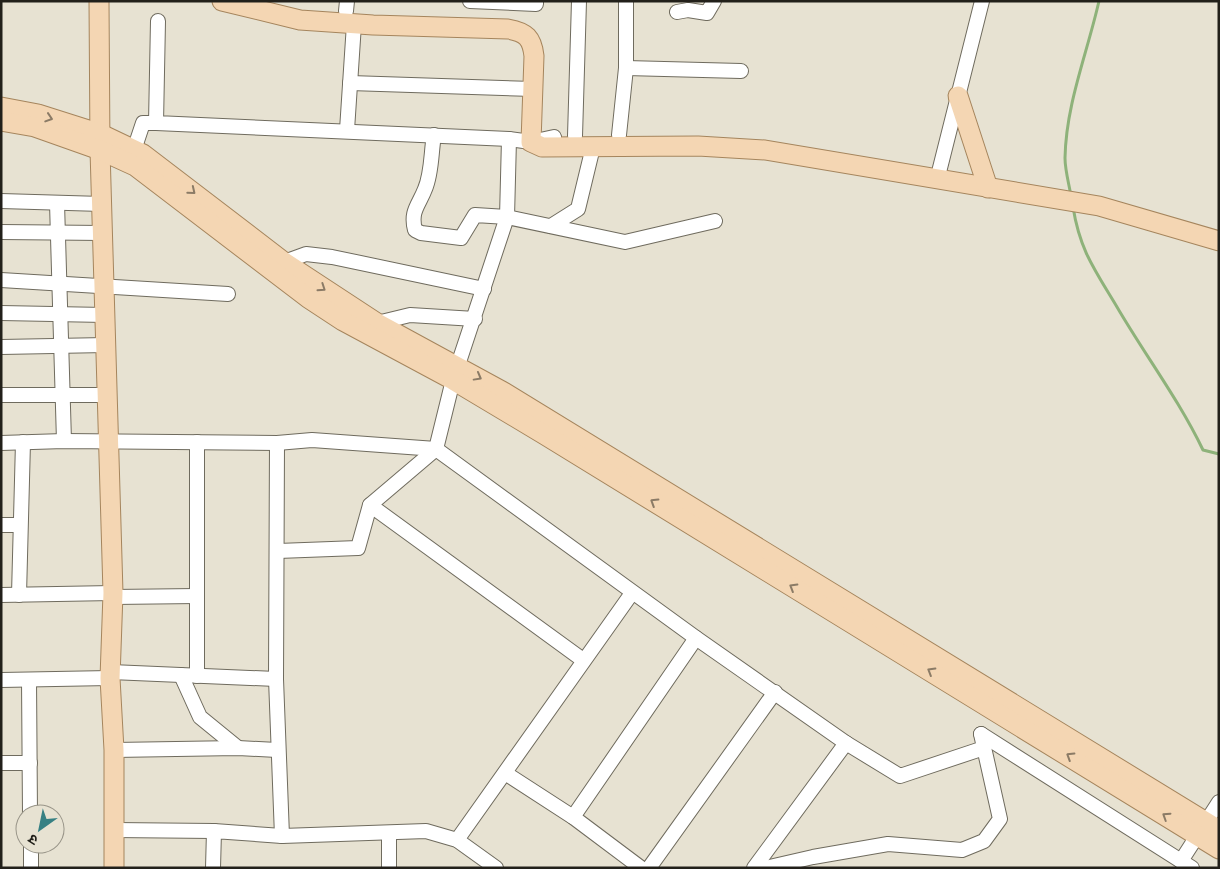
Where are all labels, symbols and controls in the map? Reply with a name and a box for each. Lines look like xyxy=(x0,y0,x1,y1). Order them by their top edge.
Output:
one-way arrow xyxy=(44,112,52,122)
one-way arrow xyxy=(186,185,195,193)
one-way arrow xyxy=(316,282,326,291)
one-way arrow xyxy=(473,371,482,381)
one-way arrow xyxy=(651,498,660,508)
one-way arrow xyxy=(789,583,798,593)
one-way arrow xyxy=(928,668,937,678)
one-way arrow xyxy=(1066,753,1076,762)
north arrow xyxy=(15,804,65,854)
one-way arrow xyxy=(1162,813,1172,822)
text: उ xyxy=(24,830,41,849)

